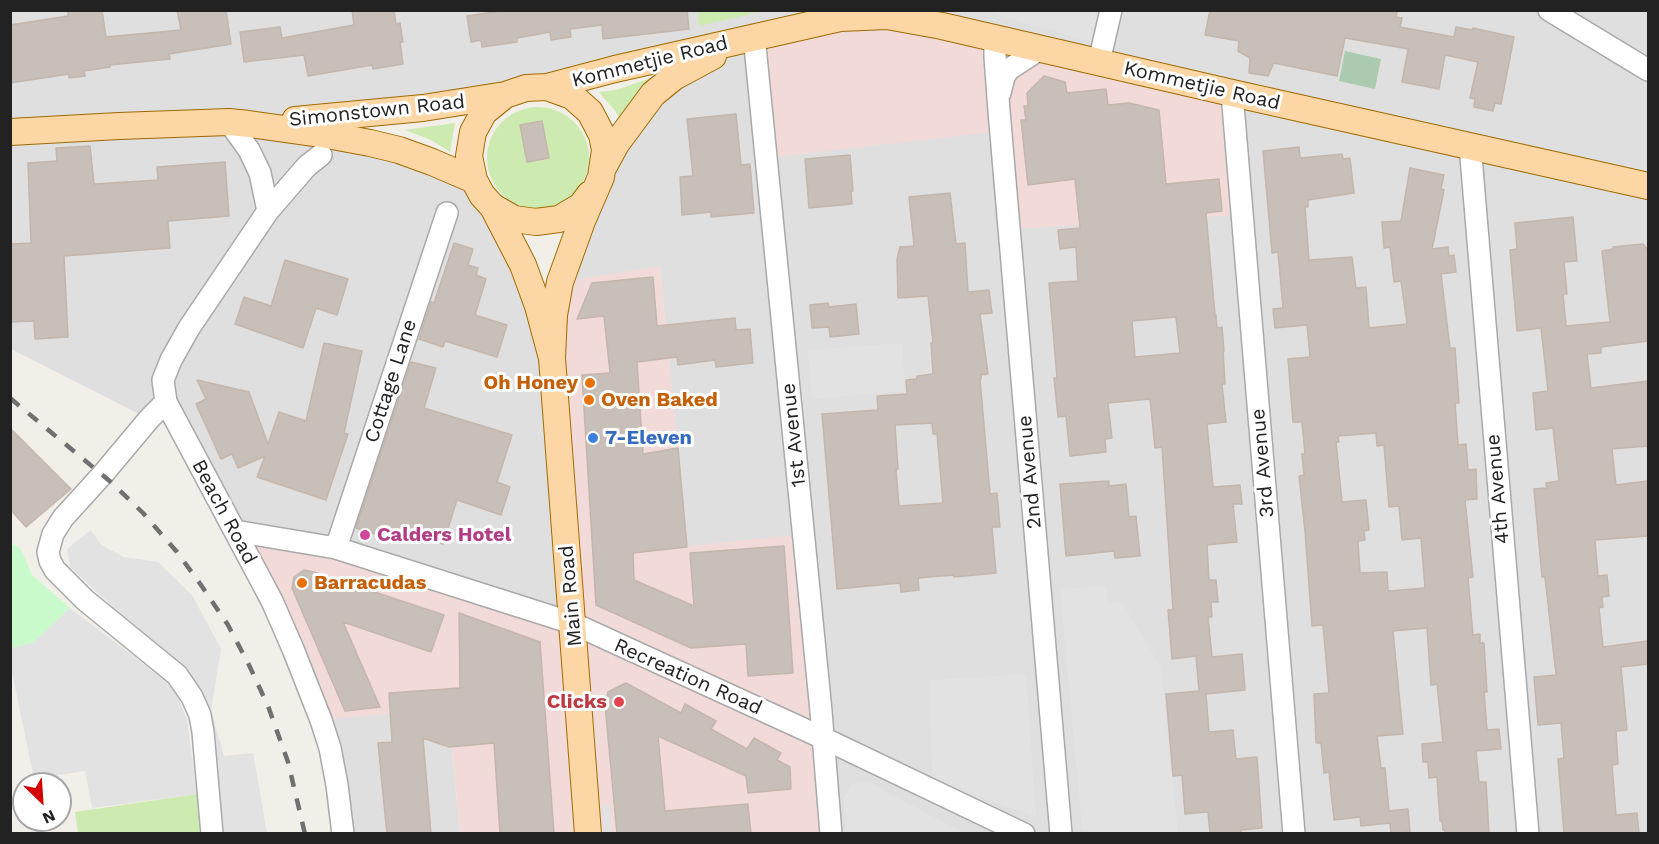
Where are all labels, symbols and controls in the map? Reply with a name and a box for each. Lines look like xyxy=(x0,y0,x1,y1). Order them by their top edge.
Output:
street label: Kommetjie Road xyxy=(570,31,730,93)
street label: Kommetjie Road xyxy=(1121,56,1283,116)
street label: Simonstown Road xyxy=(288,90,466,132)
street label: Cottage Lane xyxy=(360,316,422,446)
place label: Oh Honey xyxy=(484,371,578,395)
marker: Oh Honey xyxy=(583,376,597,390)
street label: 1st Avenue xyxy=(777,382,811,488)
place label: Oven Baked xyxy=(601,388,718,412)
marker: Oven Baked xyxy=(582,393,596,407)
street label: 3rd Avenue xyxy=(1246,407,1280,519)
street label: 2nd Avenue xyxy=(1013,414,1047,530)
place label: 7-Eleven xyxy=(605,426,692,450)
marker: 7-Eleven xyxy=(586,431,600,445)
street label: 4th Avenue xyxy=(1481,433,1515,545)
street label: Beach Road xyxy=(186,456,262,568)
place label: Calders Hotel xyxy=(377,523,511,547)
marker: Calders Hotel xyxy=(358,528,372,542)
street label: Main Road xyxy=(555,544,587,648)
place label: Barracudas xyxy=(314,571,426,595)
marker: Barracudas xyxy=(295,576,309,590)
street label: Recreation Road xyxy=(610,634,766,720)
place label: Clicks xyxy=(547,690,607,714)
marker: Clicks xyxy=(612,695,626,709)
north arrow xyxy=(12,772,72,832)
text: N xyxy=(40,806,58,828)

